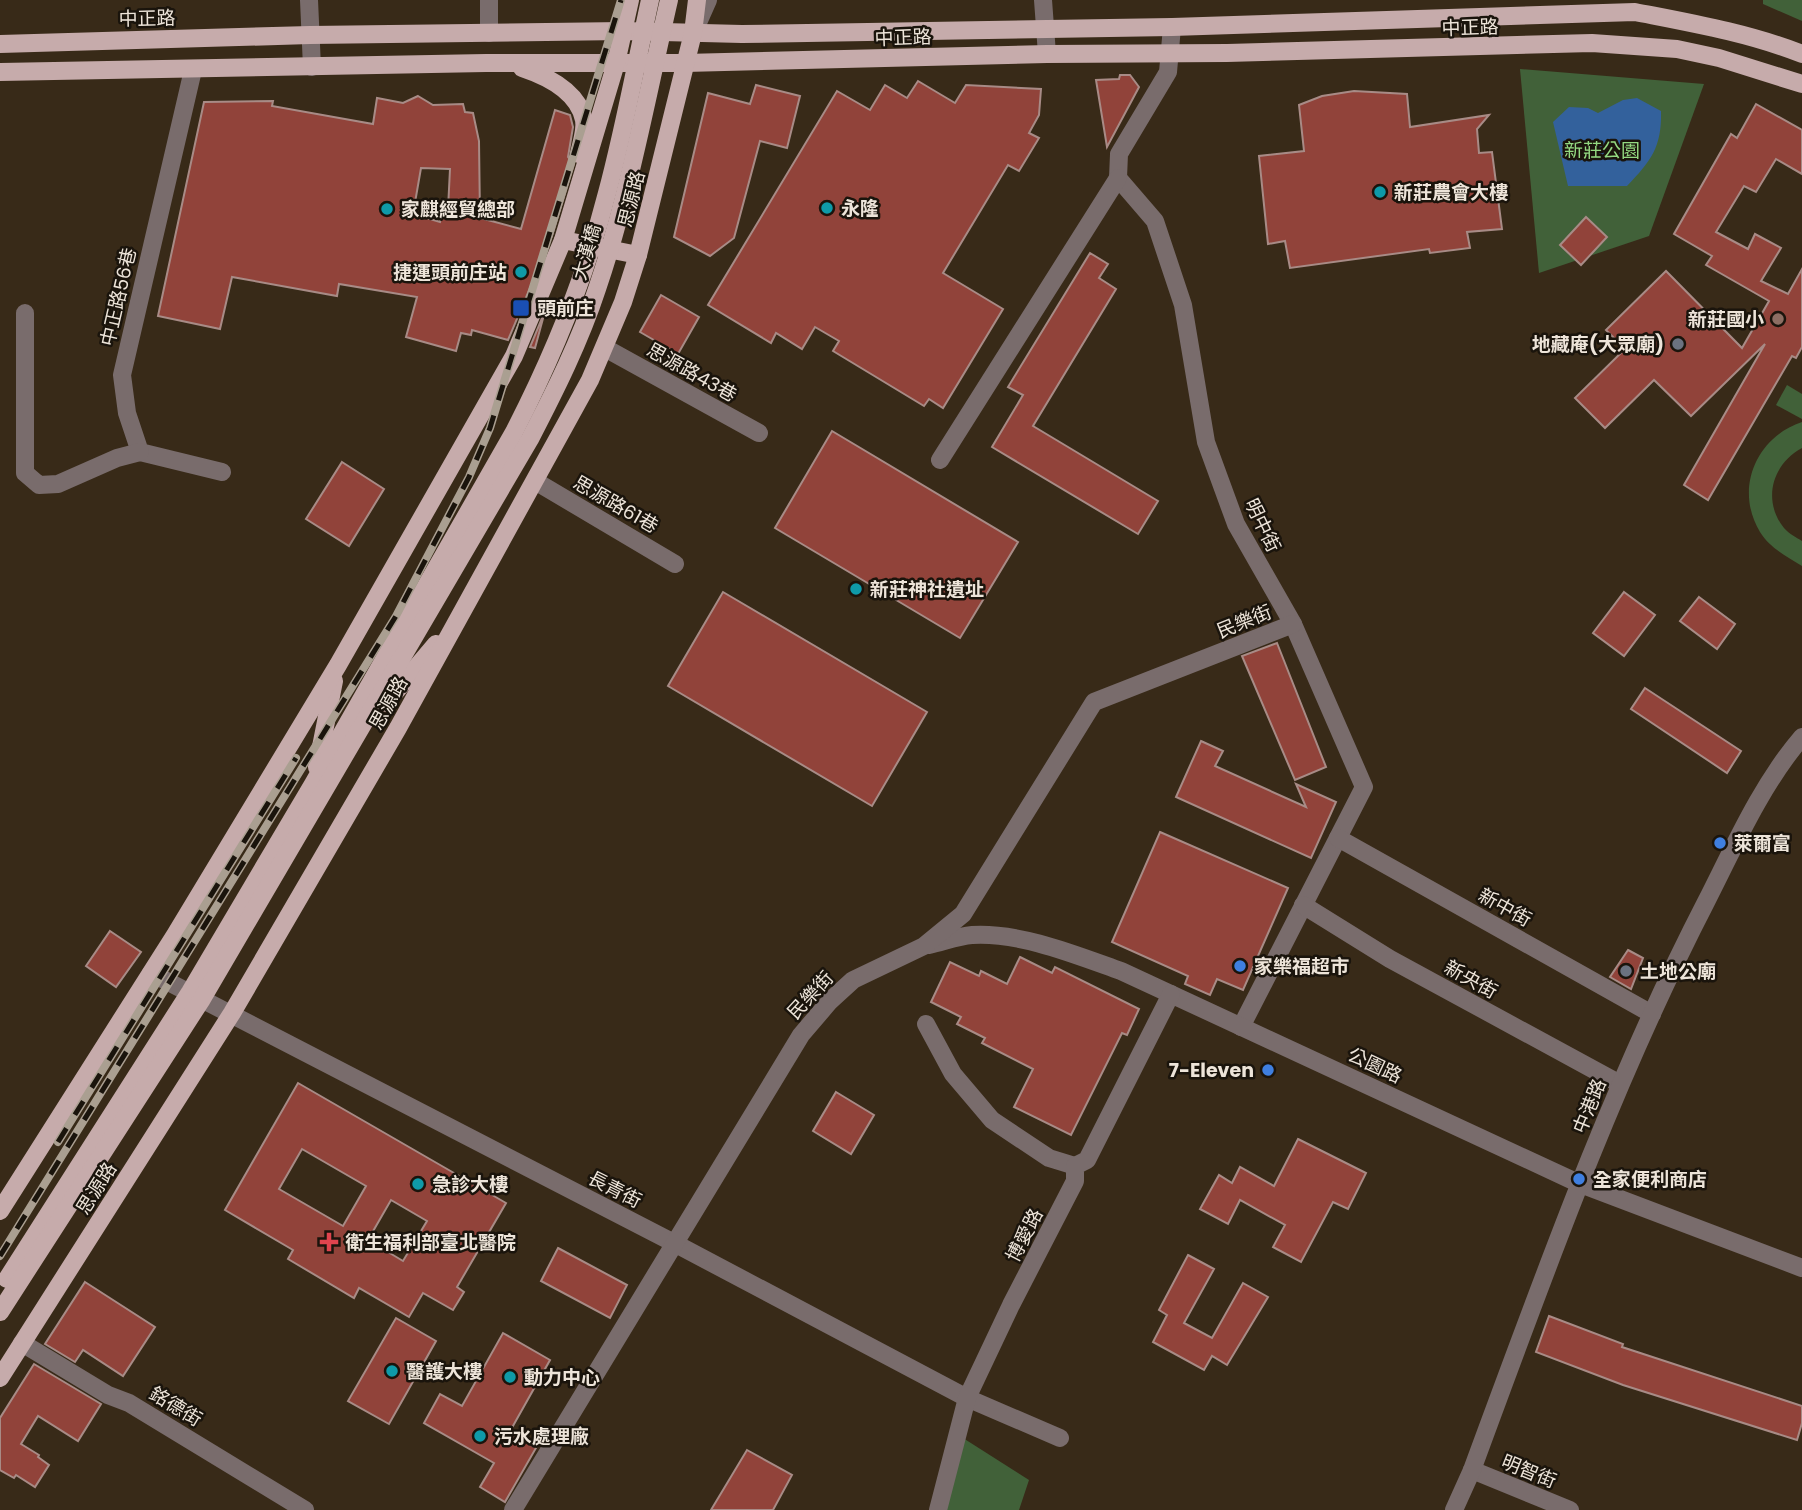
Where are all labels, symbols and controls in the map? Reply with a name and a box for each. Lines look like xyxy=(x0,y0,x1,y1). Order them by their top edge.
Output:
street label: 中正路 xyxy=(118,5,176,32)
street label: 中正路 xyxy=(1441,13,1499,42)
street label: 中正路 xyxy=(874,23,932,52)
park label: 新莊公園 xyxy=(1564,137,1640,164)
street label: 思源路 xyxy=(611,168,651,230)
place label: 新莊農會大樓 xyxy=(1394,179,1508,206)
marker: 新莊農會大樓 xyxy=(1372,184,1388,200)
place label: 永隆 xyxy=(841,195,879,222)
place label: 家麒經貿總部 xyxy=(401,196,515,223)
marker: 永隆 xyxy=(819,200,835,216)
marker: 家麒經貿總部 xyxy=(379,201,395,217)
street label: 大漢橋 xyxy=(566,221,607,283)
street label: 中正路56巷 xyxy=(94,245,143,349)
place label: 捷運頭前庄站 xyxy=(393,259,507,286)
marker: 捷運頭前庄站 xyxy=(513,264,529,280)
place label: 頭前庄 xyxy=(537,295,594,322)
marker: 頭前庄 xyxy=(511,298,531,318)
place label: 新莊國小 xyxy=(1688,306,1764,333)
marker: 新莊國小 xyxy=(1770,311,1786,327)
place label: 地藏庵(大眾廟) xyxy=(1532,331,1664,358)
marker: 地藏庵(大眾廟) xyxy=(1670,336,1686,352)
street label: 思源路43巷 xyxy=(642,337,742,408)
street label: 思源路61巷 xyxy=(568,469,663,540)
street label: 明中街 xyxy=(1238,494,1287,557)
place label: 新莊神社遺址 xyxy=(870,576,984,603)
marker: 新莊神社遺址 xyxy=(848,581,864,597)
street label: 民樂街 xyxy=(1213,598,1276,645)
street label: 思源路 xyxy=(363,672,414,735)
place label: 萊爾富 xyxy=(1734,830,1791,857)
marker: 萊爾富 xyxy=(1712,835,1728,851)
street label: 新中街 xyxy=(1473,882,1536,933)
place label: 家樂福超市 xyxy=(1254,953,1349,980)
street label: 新央街 xyxy=(1439,954,1502,1005)
marker: 家樂福超市 xyxy=(1232,958,1248,974)
place label: 土地公廟 xyxy=(1640,958,1716,985)
marker: 土地公廟 xyxy=(1618,963,1634,979)
street label: 民樂街 xyxy=(781,965,840,1025)
street label: 公園路 xyxy=(1343,1041,1406,1090)
place label: 7-Eleven xyxy=(1169,1057,1254,1084)
marker: 7-Eleven xyxy=(1260,1062,1276,1078)
street label: 中港路 xyxy=(1566,1075,1613,1138)
street label: 思源路 xyxy=(70,1157,123,1220)
street label: 長青街 xyxy=(583,1164,646,1214)
place label: 全家便利商店 xyxy=(1593,1166,1707,1193)
place label: 急診大樓 xyxy=(432,1171,508,1198)
marker: 全家便利商店 xyxy=(1571,1171,1587,1187)
marker: 急診大樓 xyxy=(410,1176,426,1192)
street label: 博愛路 xyxy=(999,1204,1049,1267)
place label: 衛生福利部臺北醫院 xyxy=(345,1229,516,1256)
marker: 衛生福利部臺北醫院 xyxy=(319,1232,339,1252)
place label: 醫護大樓 xyxy=(406,1358,482,1385)
marker: 醫護大樓 xyxy=(384,1363,400,1379)
place label: 動力中心 xyxy=(524,1364,600,1391)
marker: 動力中心 xyxy=(502,1369,518,1385)
street label: 銘德街 xyxy=(144,1380,207,1433)
place label: 污水處理廠 xyxy=(494,1423,589,1450)
marker: 污水處理廠 xyxy=(472,1428,488,1444)
street label: 明智街 xyxy=(1497,1448,1560,1495)

